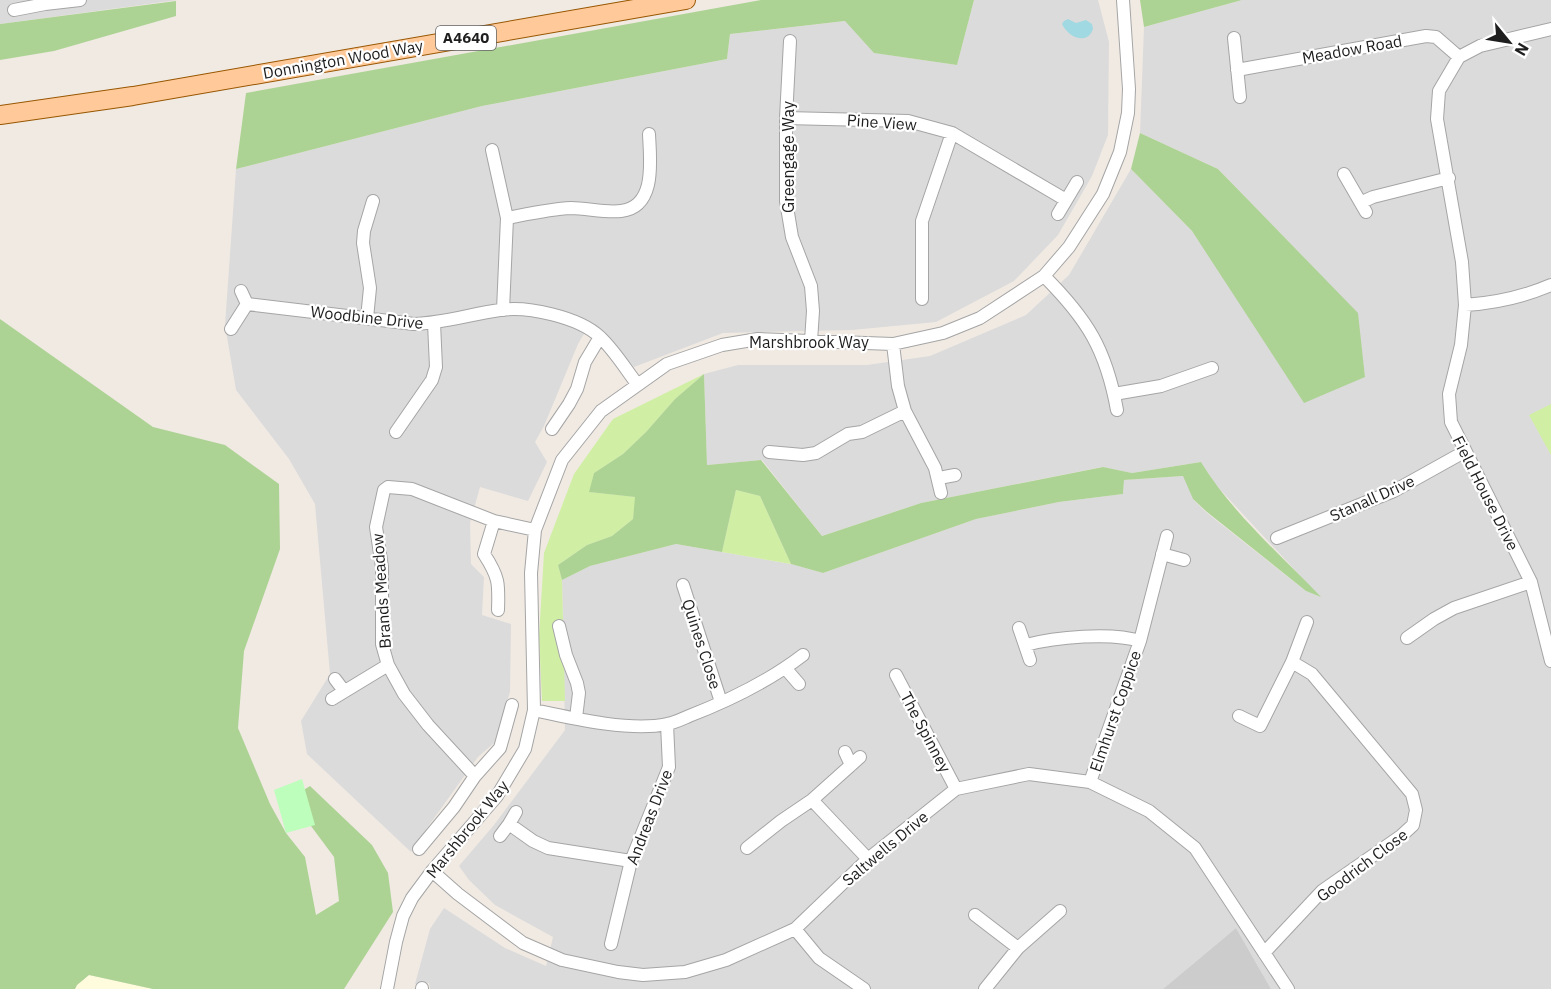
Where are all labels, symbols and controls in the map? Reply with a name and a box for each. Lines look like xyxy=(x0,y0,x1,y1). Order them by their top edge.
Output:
north arrow xyxy=(1479,12,1539,72)
road number: A4640 xyxy=(436,26,496,50)
street label: Meadow Road xyxy=(1300,30,1404,68)
street label: Donnington Wood Way xyxy=(261,35,425,83)
text: N xyxy=(1510,39,1534,60)
street label: Greengage Way xyxy=(778,101,798,213)
street label: Pine View xyxy=(846,110,918,134)
street label: Woodbine Drive xyxy=(310,301,425,333)
street label: Marshbrook Way xyxy=(749,332,869,352)
street label: Field House Drive xyxy=(1448,432,1524,554)
street label: Stanall Drive xyxy=(1327,470,1418,526)
street label: Brands Meadow xyxy=(367,533,395,649)
street label: Quines Close xyxy=(678,596,726,692)
street label: Elmhurst Coppice xyxy=(1085,648,1145,774)
street label: The Spinney xyxy=(896,688,956,776)
street label: Andreas Drive xyxy=(622,766,676,867)
street label: Marshbrook Way xyxy=(421,776,513,882)
street label: Saltwells Drive xyxy=(838,806,932,890)
street label: Goodrich Close xyxy=(1312,824,1412,906)

